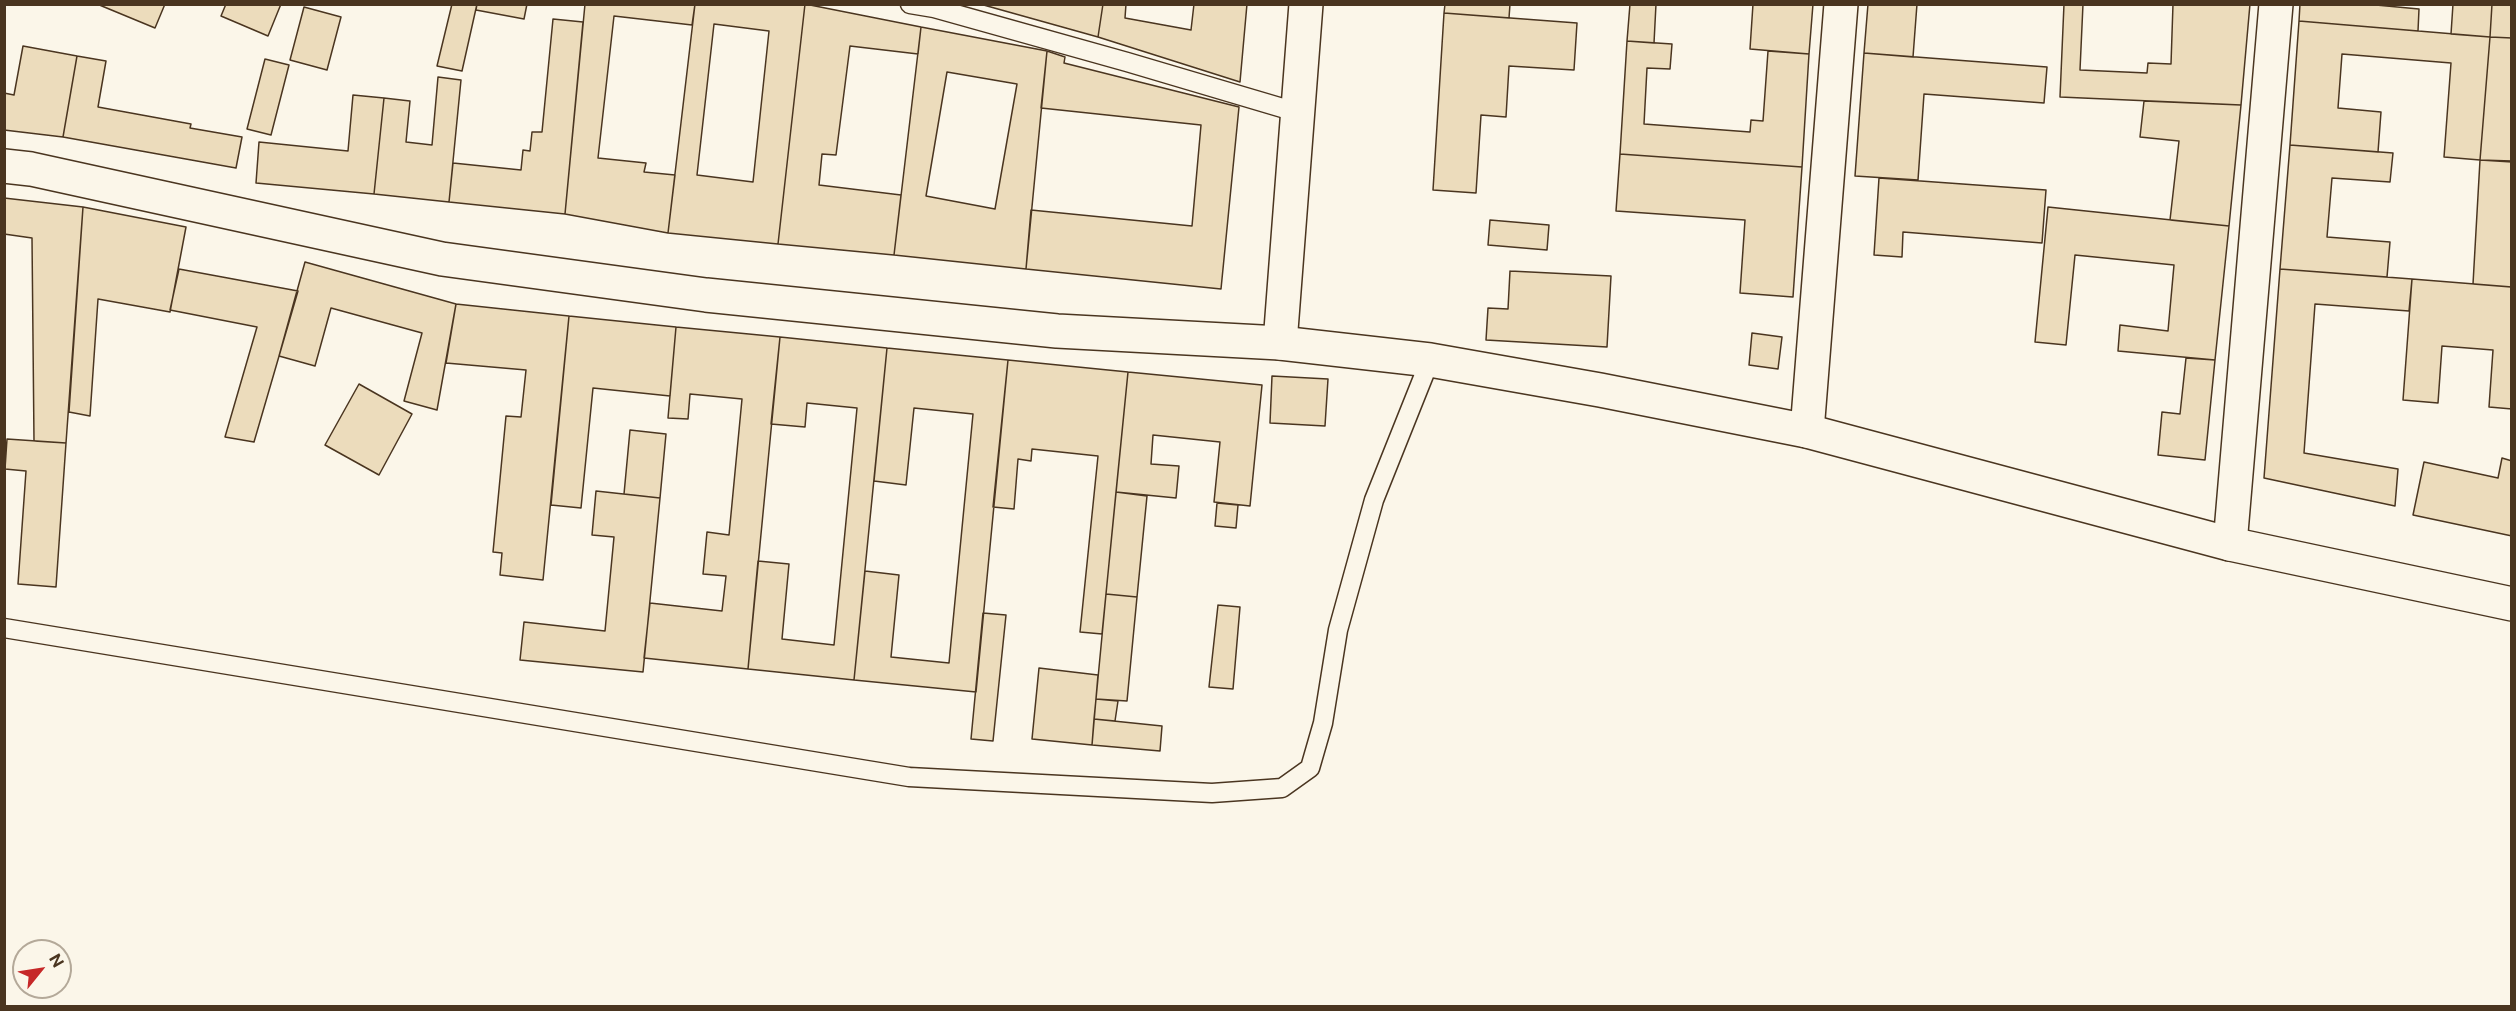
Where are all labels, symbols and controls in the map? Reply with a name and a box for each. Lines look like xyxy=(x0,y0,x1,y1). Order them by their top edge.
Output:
north arrow xyxy=(12,939,72,999)
text: N xyxy=(45,951,68,971)

